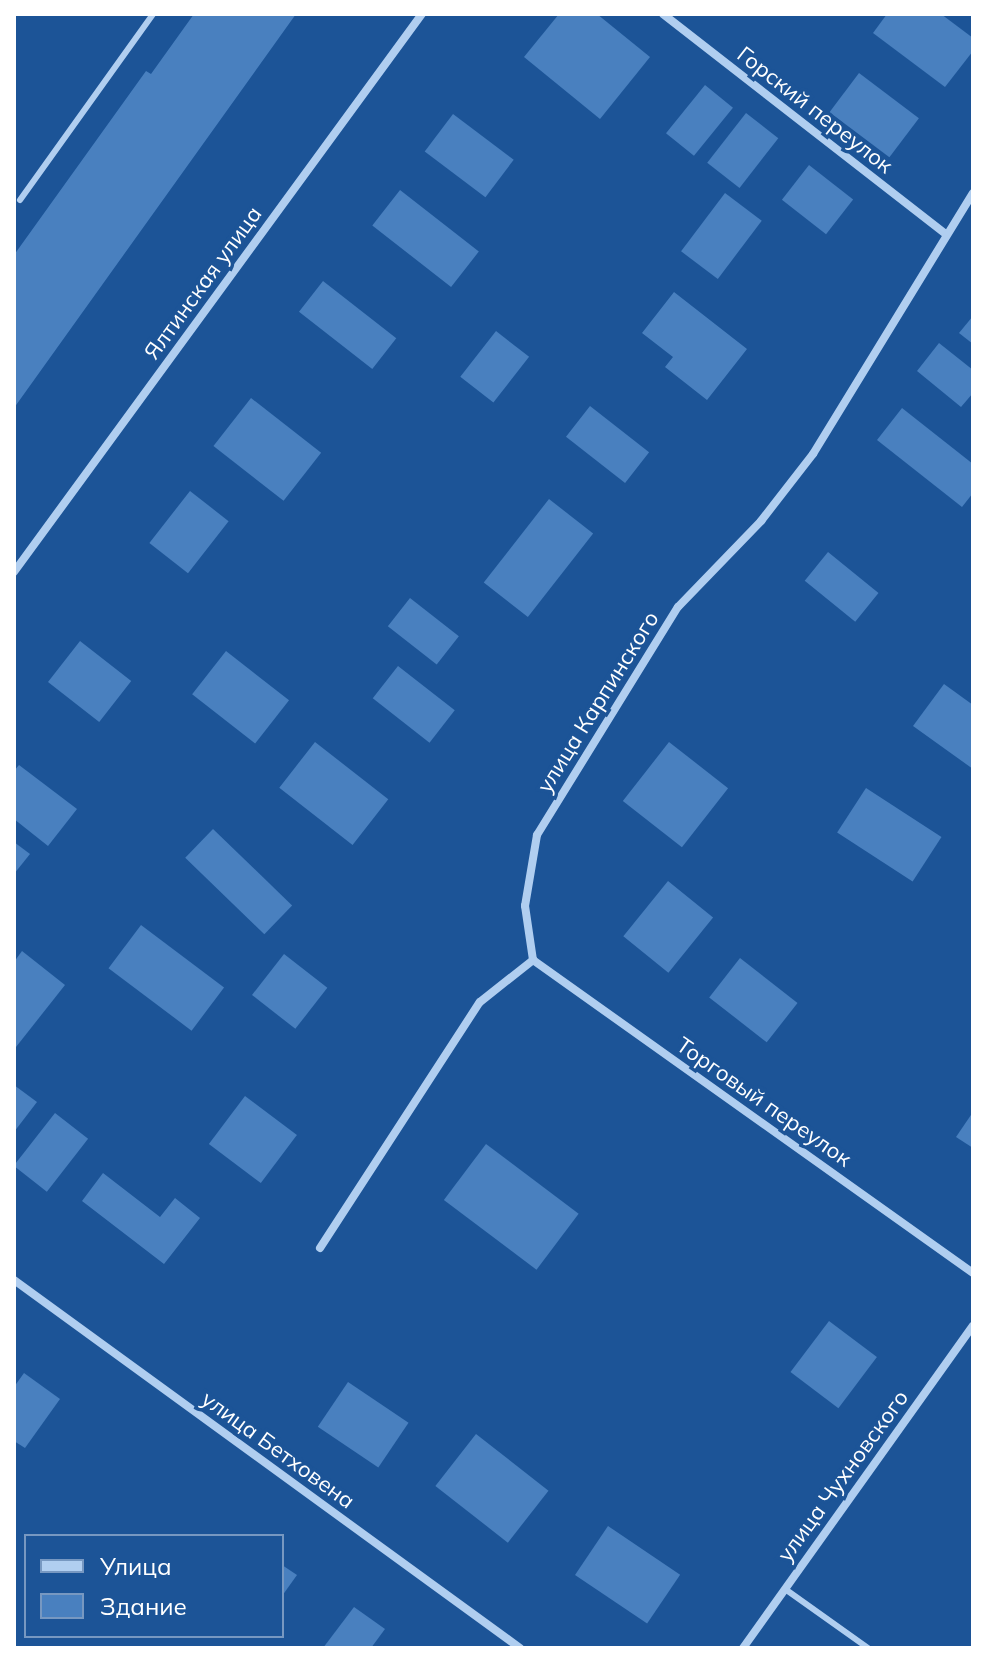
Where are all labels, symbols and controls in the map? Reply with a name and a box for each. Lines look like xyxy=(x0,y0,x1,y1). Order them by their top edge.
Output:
street label: Горский переулок xyxy=(732,41,898,179)
street label: Ялтинская улица xyxy=(139,201,267,365)
street label: улица Карпинского xyxy=(531,606,665,798)
street label: Торговый переулок xyxy=(671,1032,857,1172)
street label: улица Чухновского xyxy=(772,1385,914,1567)
street label: улица Бетховена xyxy=(196,1386,360,1514)
legend xyxy=(24,1534,284,1638)
text: Улица xyxy=(100,1551,172,1581)
text: Здание xyxy=(100,1591,187,1621)

